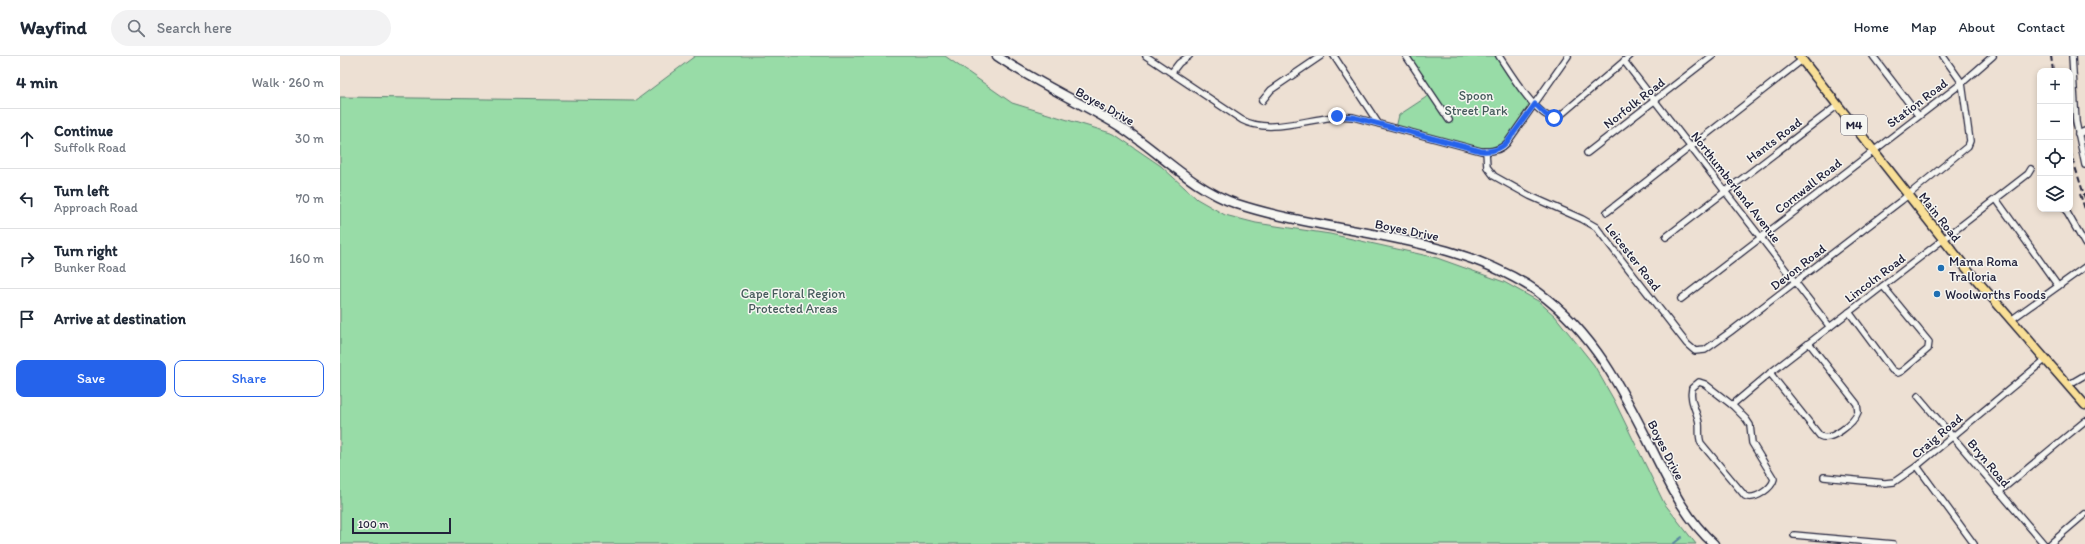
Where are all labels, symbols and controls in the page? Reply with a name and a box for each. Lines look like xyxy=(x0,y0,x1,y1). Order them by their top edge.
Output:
search box xyxy=(111,10,391,46)
text: Wayfind xyxy=(20,16,87,39)
icon: search xyxy=(125,17,147,39)
text: Search here xyxy=(157,19,232,37)
text: Home xyxy=(1854,19,1889,36)
text: Map xyxy=(1911,19,1937,36)
text: About xyxy=(1959,19,1995,36)
text: Contact xyxy=(2017,19,2065,36)
map controls xyxy=(2037,68,2073,212)
button: + xyxy=(2037,68,2073,104)
text: 4 min xyxy=(16,72,58,92)
street label: Norfolk Road xyxy=(1600,74,1668,132)
text: Walk · 260 m xyxy=(252,75,324,90)
street label: Station Road xyxy=(1884,75,1950,131)
street label: Boyes Drive xyxy=(1073,84,1137,128)
park label: Spoon Street Park xyxy=(1444,88,1508,118)
button: − xyxy=(2037,104,2073,140)
route end xyxy=(1328,107,1346,125)
route start xyxy=(1545,109,1563,127)
street label: Hants Road xyxy=(1743,114,1805,166)
road number: M4 xyxy=(1841,115,1867,135)
text: Continue xyxy=(54,122,113,140)
icon: ahead xyxy=(16,128,38,150)
street label: Northumberland Avenue xyxy=(1688,129,1784,245)
text: 30 m xyxy=(295,131,324,146)
text: Suffolk Road xyxy=(54,140,126,155)
button: locate xyxy=(2037,140,2073,176)
street label: Cornwall Road xyxy=(1771,155,1845,217)
button: layers xyxy=(2037,176,2073,212)
text: Turn left xyxy=(54,182,109,200)
icon: left xyxy=(16,188,38,210)
street label: Main Road xyxy=(1916,189,1964,245)
text: 70 m xyxy=(296,191,324,206)
text: Approach Road xyxy=(54,200,138,215)
street label: Boyes Drive xyxy=(1374,216,1440,244)
street label: Leicester Road xyxy=(1602,220,1664,294)
street label: Devon Road xyxy=(1767,241,1829,293)
text: Turn right xyxy=(54,242,118,260)
icon: right xyxy=(16,248,38,270)
street label: Lincoln Road xyxy=(1842,250,1908,306)
text: 160 m xyxy=(289,251,324,266)
place label: Mama Roma Tralloria xyxy=(1949,254,2018,284)
text: Bunker Road xyxy=(54,260,126,275)
marker: Mama Roma Tralloria xyxy=(1936,263,1946,273)
park label: Cape Floral Region Protected Areas xyxy=(741,286,846,316)
place label: Woolworths Foods xyxy=(1945,287,2046,302)
marker: Woolworths Foods xyxy=(1932,289,1942,299)
icon: arrive xyxy=(16,308,38,330)
text: Arrive at destination xyxy=(54,310,186,328)
button: Save xyxy=(16,360,166,397)
button: Share xyxy=(174,360,324,397)
street label: Craig Road xyxy=(1909,410,1965,462)
street label: Boyes Drive xyxy=(1645,418,1687,482)
street label: Bryn Road xyxy=(1965,436,2013,490)
scale bar xyxy=(352,516,451,535)
text: 100 m xyxy=(358,518,388,531)

